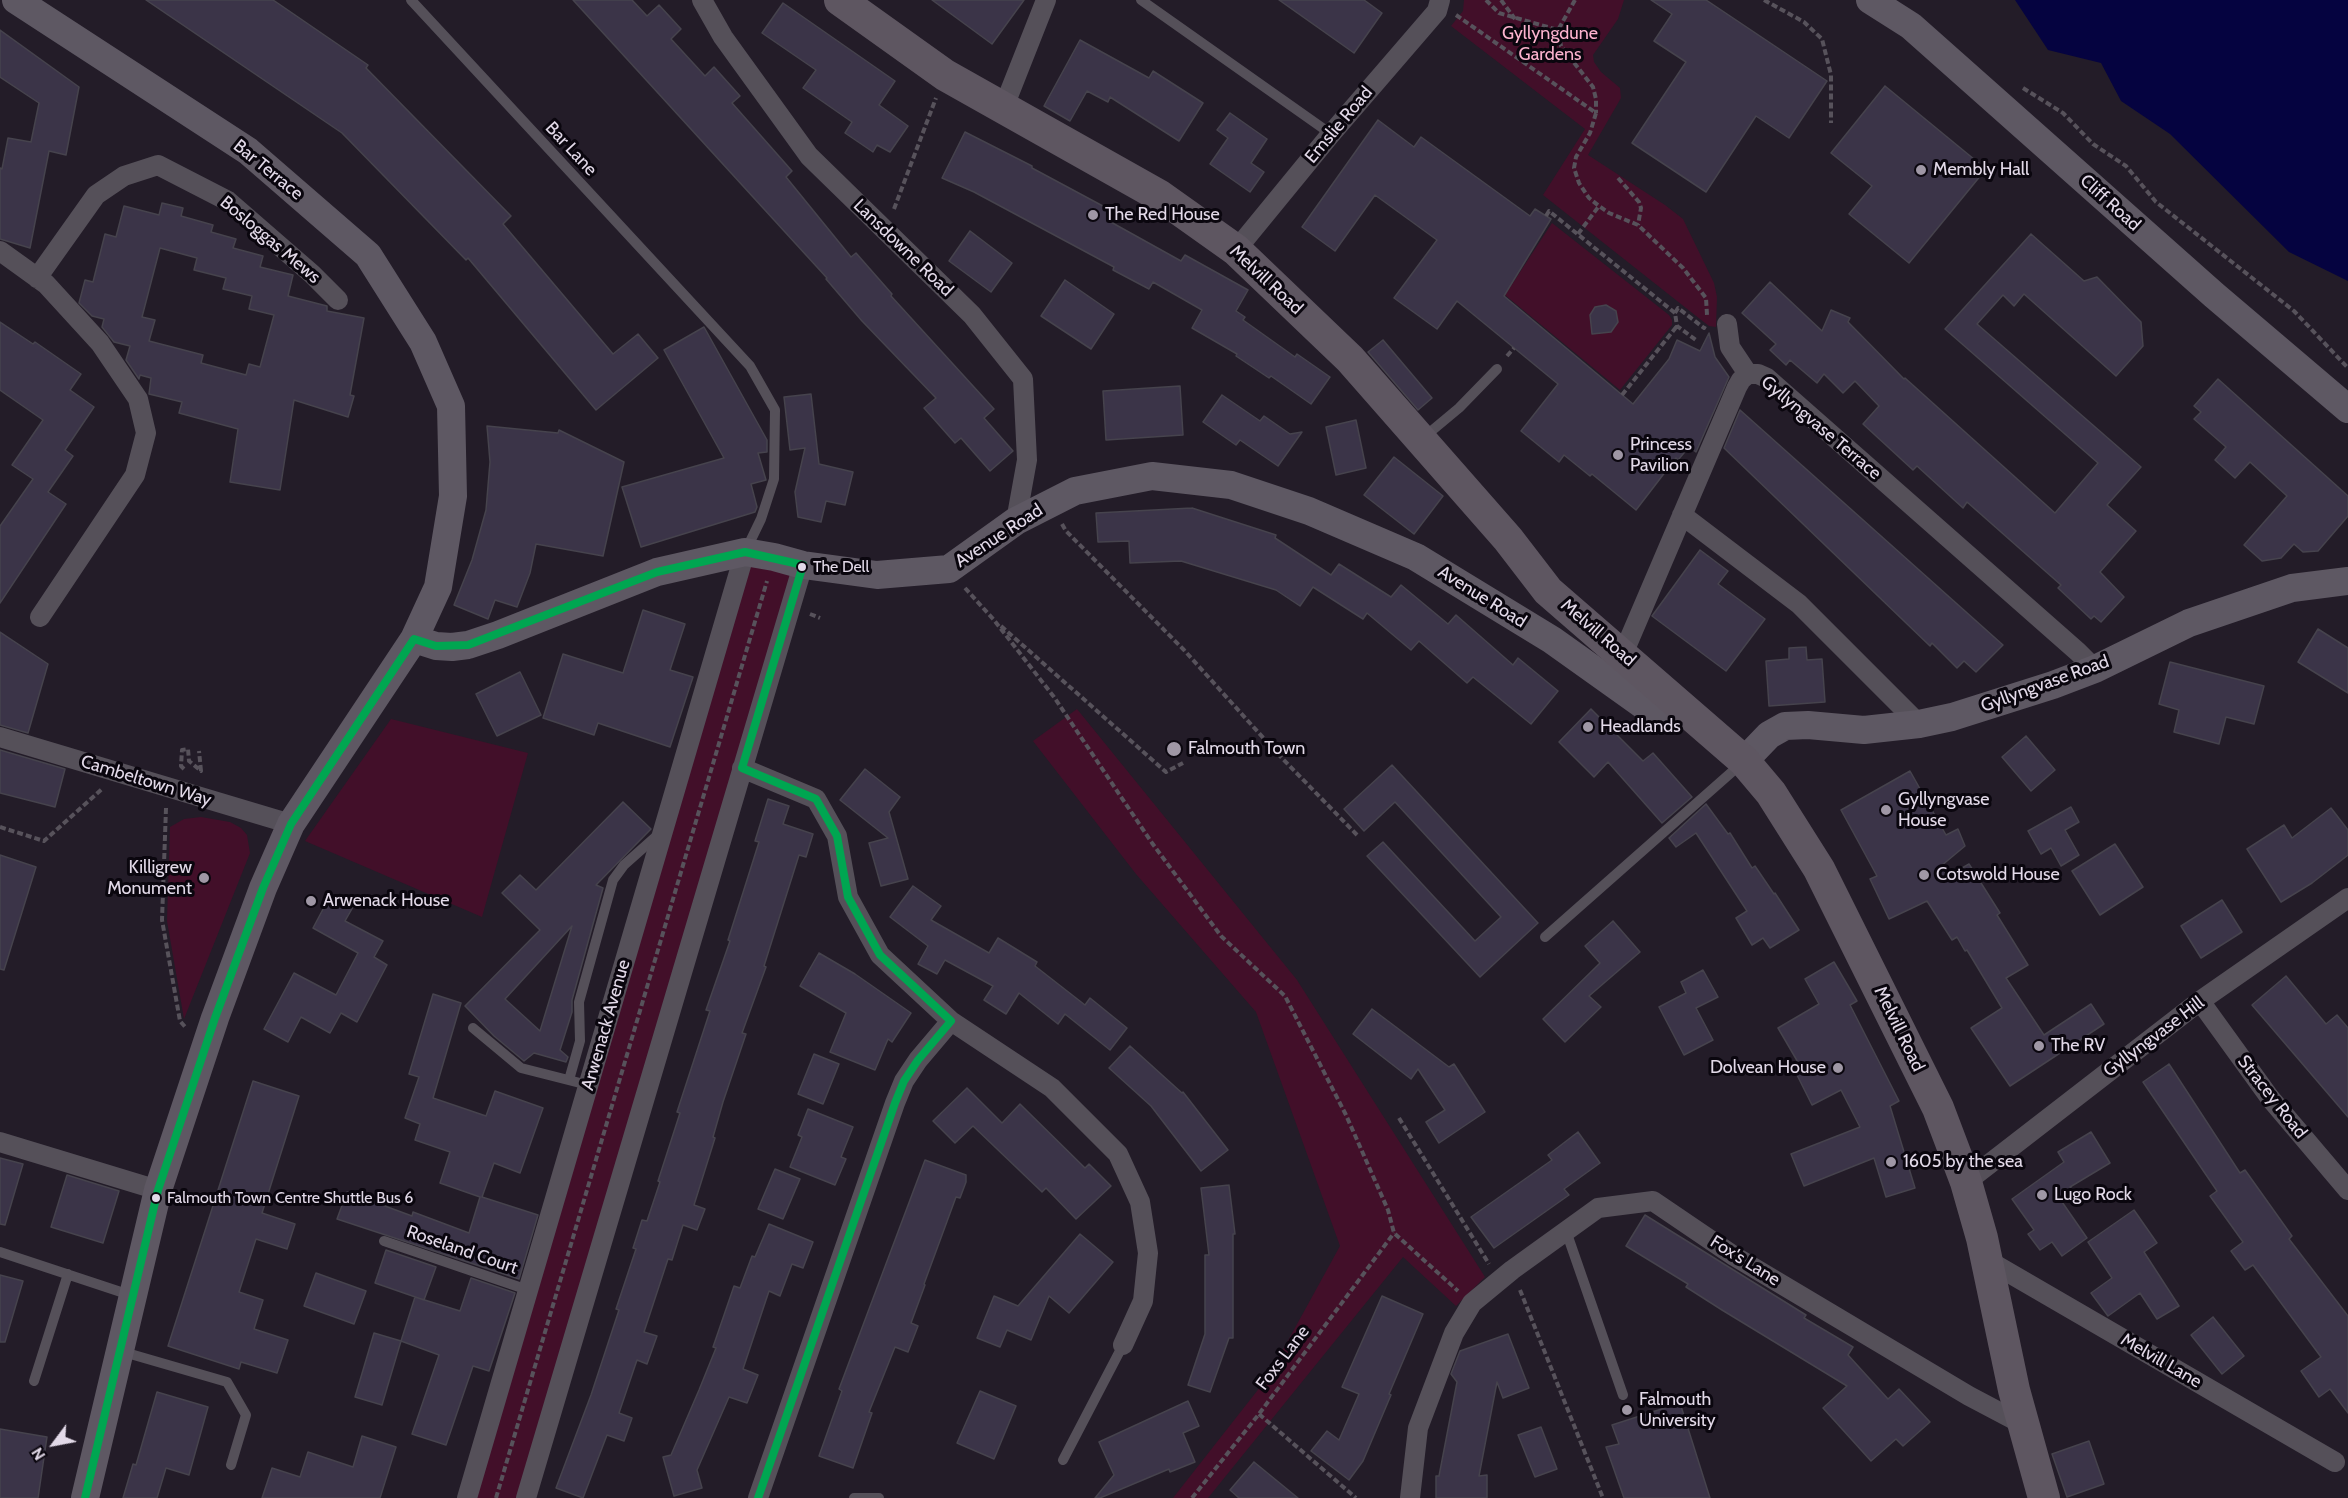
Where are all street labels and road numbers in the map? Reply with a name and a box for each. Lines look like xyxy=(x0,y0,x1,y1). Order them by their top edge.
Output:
street label: Emslie Road xyxy=(1301,82,1377,168)
street label: Bar Lane xyxy=(541,117,601,181)
street label: Bar Terrace xyxy=(229,135,307,205)
street label: Cliff Road xyxy=(2075,170,2145,236)
street label: Bosloggas Mews xyxy=(215,192,325,288)
street label: Lansdowne Road xyxy=(849,195,957,301)
street label: Melvill Road xyxy=(1225,241,1307,319)
street label: Gyllyngvase Terrace xyxy=(1757,371,1885,485)
street label: Avenue Road xyxy=(951,500,1047,572)
street label: Avenue Road xyxy=(1434,561,1530,633)
street label: Melvill Road xyxy=(1556,595,1640,671)
street label: Gyllyngvase Road xyxy=(1978,651,2112,717)
street label: Cambeltown Way xyxy=(78,751,214,811)
street label: Arwenack Avenue xyxy=(577,957,635,1093)
street label: Melvill Road xyxy=(1869,983,1929,1075)
street label: Gyllyngvase Hill xyxy=(2099,992,2209,1082)
street label: Stracey Road xyxy=(2233,1051,2311,1143)
street label: Roseland Court xyxy=(404,1221,520,1279)
street label: Fox's Lane xyxy=(1706,1231,1784,1291)
street label: Foxs Lane xyxy=(1252,1321,1314,1395)
street label: Melvill Lane xyxy=(2117,1329,2205,1393)

